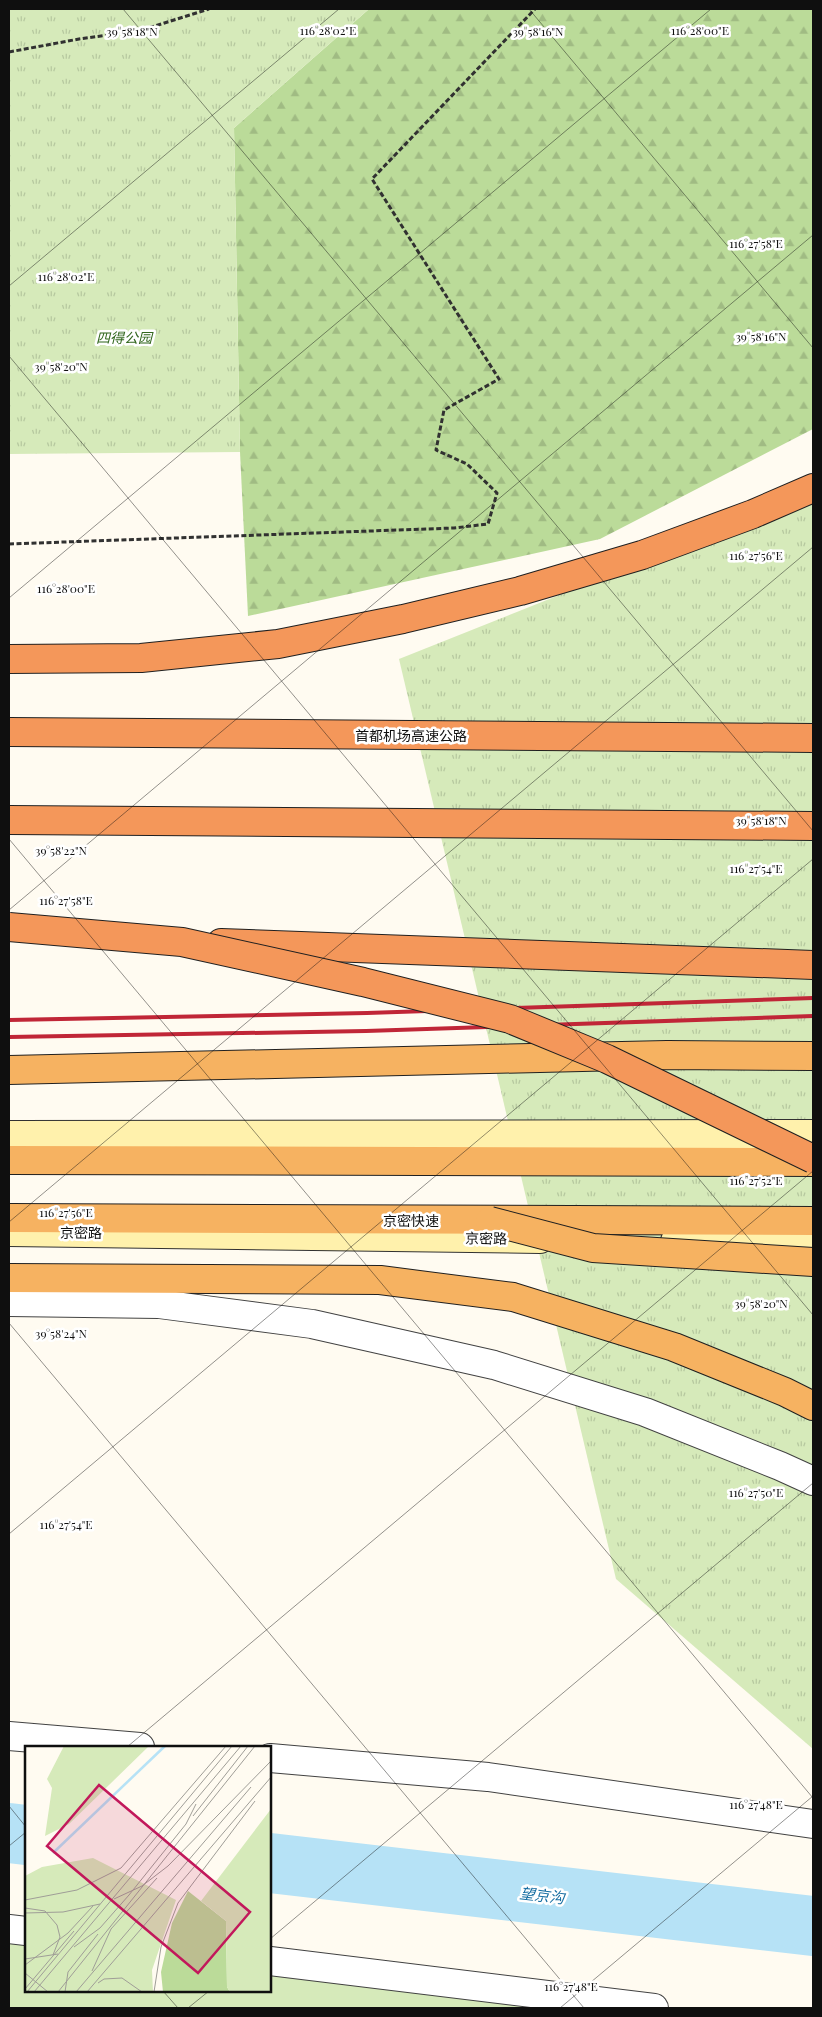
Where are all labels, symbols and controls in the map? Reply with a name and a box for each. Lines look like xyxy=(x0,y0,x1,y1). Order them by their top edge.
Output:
text: 116°28'02"E xyxy=(300,22,356,38)
text: 116°28'00"E xyxy=(671,22,729,38)
text: 39°58'18"N xyxy=(106,23,158,39)
text: 39°58'16"N xyxy=(512,23,564,39)
text: 116°27'58"E xyxy=(729,235,783,251)
text: 116°28'02"E xyxy=(38,268,94,284)
park label: 四得公园 xyxy=(96,328,154,347)
text: 39°58'16"N xyxy=(735,328,787,344)
text: 39°58'20"N xyxy=(34,358,88,374)
text: 116°27'56"E xyxy=(729,547,783,563)
text: 116°28'00"E xyxy=(37,580,95,596)
street label: 首都机场高速公路 xyxy=(355,726,467,745)
text: 39°58'18"N xyxy=(735,812,787,828)
text: 39°58'22"N xyxy=(35,842,88,858)
text: 116°27'54"E xyxy=(729,860,783,876)
text: 116°27'58"E xyxy=(39,892,93,908)
text: 116°27'52"E xyxy=(729,1172,783,1188)
text: 116°27'56"E xyxy=(39,1204,93,1220)
street label: 京密快速 xyxy=(383,1211,439,1230)
street label: 京密路 xyxy=(60,1223,102,1242)
street label: 京密路 xyxy=(465,1228,507,1248)
text: 39°58'20"N xyxy=(734,1295,788,1311)
text: 39°58'24"N xyxy=(35,1325,88,1341)
text: 116°27'50"E xyxy=(729,1484,783,1500)
text: 116°27'54"E xyxy=(39,1516,93,1532)
inset map xyxy=(25,1746,271,1992)
text: 116°27'48"E xyxy=(729,1796,783,1812)
water label: 望京沟 xyxy=(518,1882,568,1908)
text: 116°27'48"E xyxy=(544,1978,598,1994)

